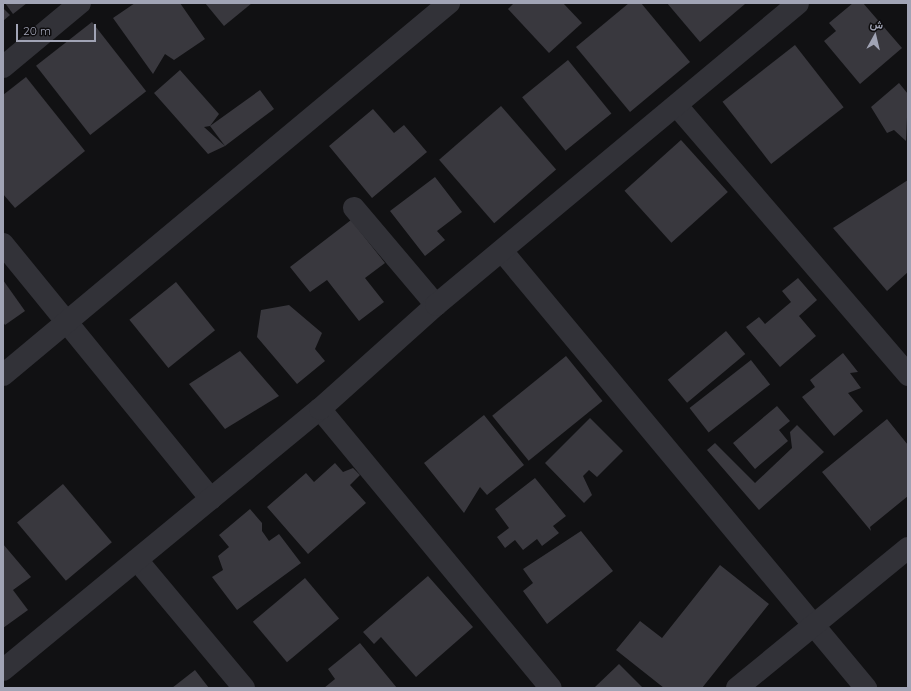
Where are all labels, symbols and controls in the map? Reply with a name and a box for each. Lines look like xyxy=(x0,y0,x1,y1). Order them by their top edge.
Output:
scale bar xyxy=(18,16,98,42)
north arrow xyxy=(855,16,895,56)
text: ش xyxy=(869,16,884,32)
text: 20 m xyxy=(23,23,51,38)

